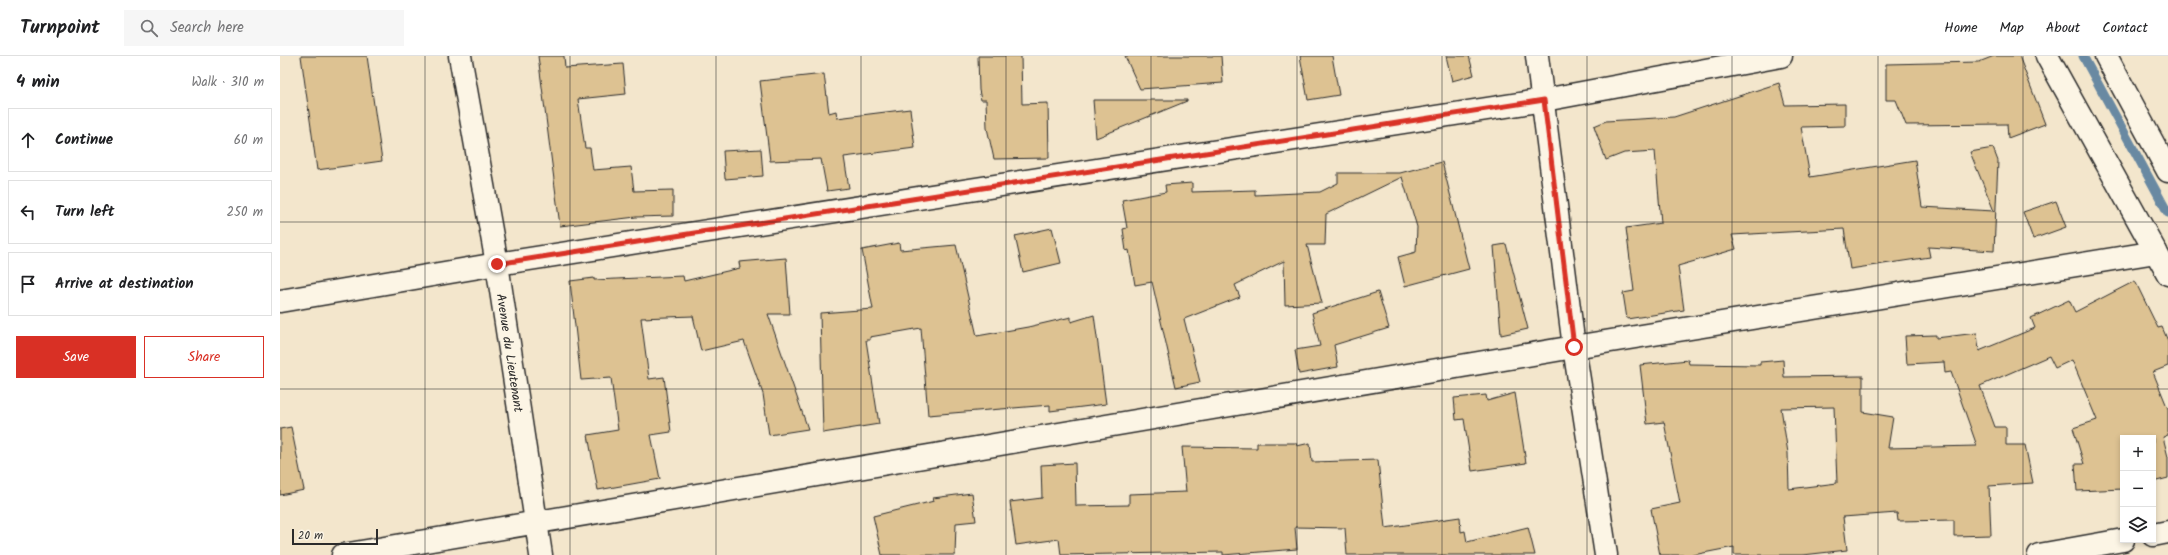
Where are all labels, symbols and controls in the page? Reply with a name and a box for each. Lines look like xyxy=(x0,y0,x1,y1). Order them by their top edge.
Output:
search box xyxy=(124,10,404,46)
text: Turnpoint xyxy=(20,13,100,43)
text: Search here xyxy=(170,16,244,40)
icon: search xyxy=(138,17,160,39)
text: Home xyxy=(1944,17,1978,39)
text: Map xyxy=(2000,17,2024,39)
text: About xyxy=(2046,17,2080,39)
text: Contact xyxy=(2102,17,2148,39)
text: 4 min xyxy=(16,69,60,96)
text: Walk · 310 m xyxy=(191,72,264,93)
text: Continue xyxy=(55,128,113,152)
icon: ahead xyxy=(17,129,39,151)
text: 60 m xyxy=(234,130,263,151)
text: Turn left xyxy=(55,200,115,224)
icon: left xyxy=(17,201,39,223)
text: 250 m xyxy=(226,202,263,223)
route end xyxy=(488,255,506,273)
text: Arrive at destination xyxy=(55,272,194,296)
icon: arrive xyxy=(17,273,39,295)
street label: Avenue du Lieutenant xyxy=(490,292,528,415)
button: Save xyxy=(16,336,136,378)
button: Share xyxy=(144,336,264,378)
route start xyxy=(1565,338,1583,356)
map controls xyxy=(2120,435,2156,543)
button: + xyxy=(2120,435,2156,471)
button: − xyxy=(2120,471,2156,507)
button: layers xyxy=(2120,507,2156,543)
scale bar xyxy=(292,527,378,546)
text: 20 m xyxy=(298,527,323,545)

